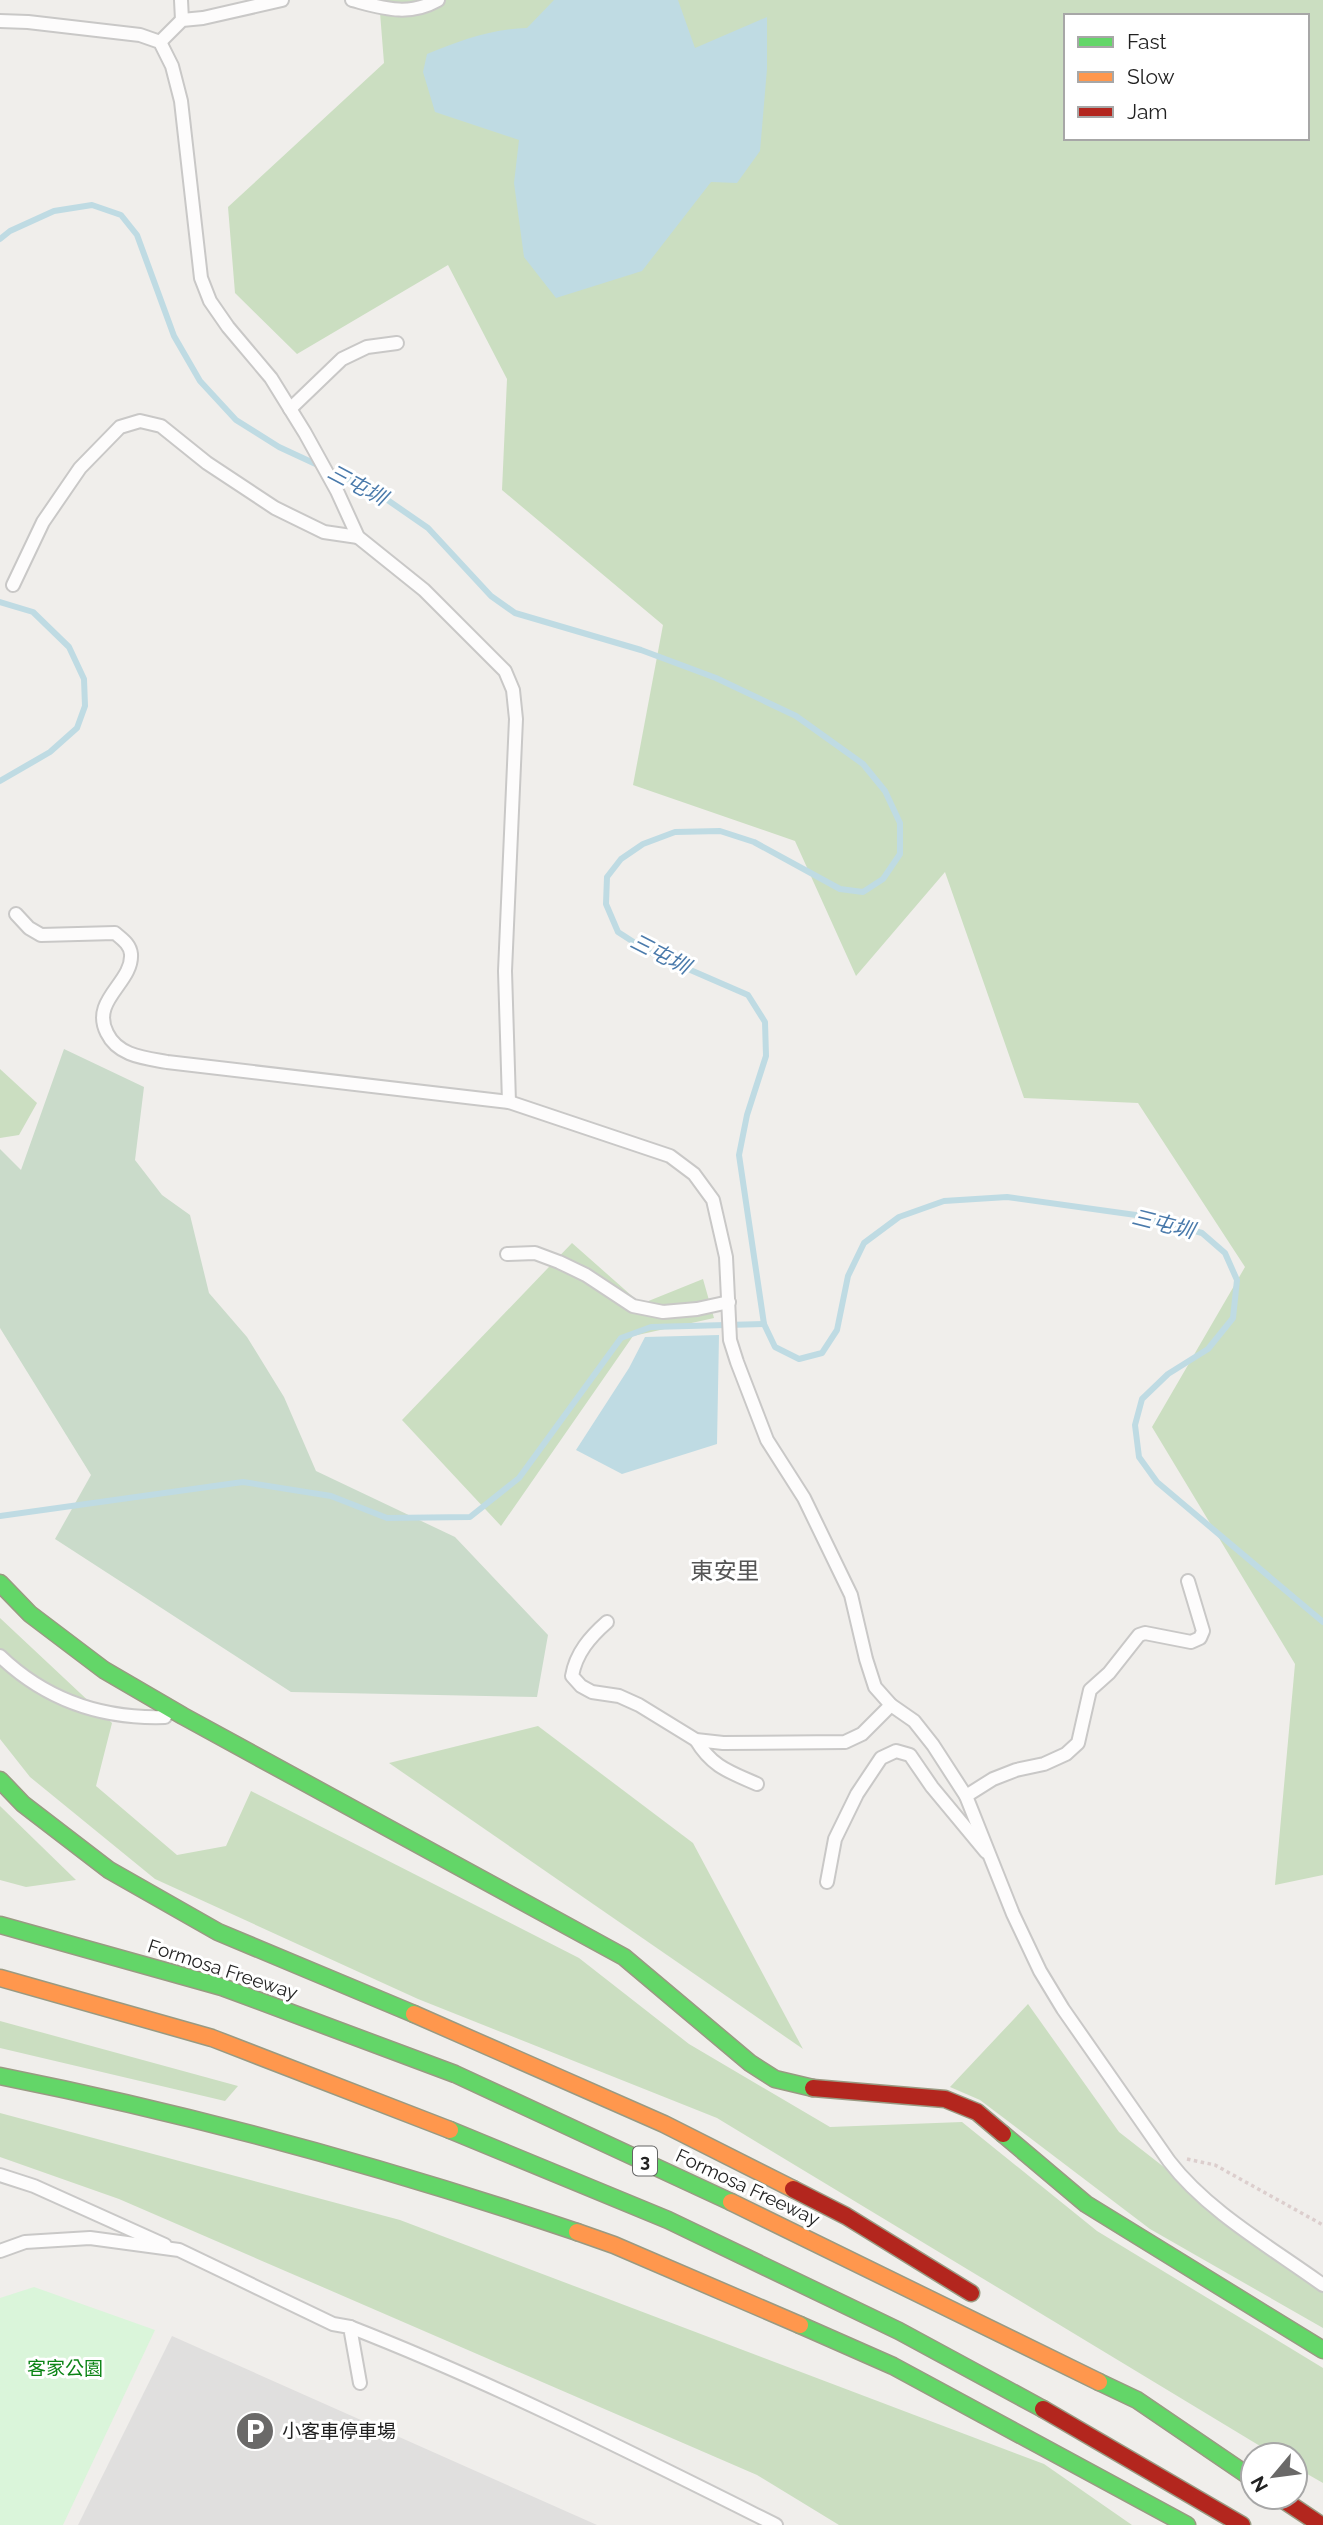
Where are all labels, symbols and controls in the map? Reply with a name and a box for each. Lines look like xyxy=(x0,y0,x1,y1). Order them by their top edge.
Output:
legend xyxy=(1064,14,1309,140)
text: Fast xyxy=(1127,29,1167,54)
text: Slow xyxy=(1127,64,1175,89)
text: Jam xyxy=(1127,99,1168,124)
water label: 三屯圳 xyxy=(324,459,394,512)
water label: 三屯圳 xyxy=(626,928,697,980)
water label: 三屯圳 xyxy=(1130,1204,1200,1244)
district label: 東安里 xyxy=(691,1557,760,1584)
street label: Formosa Freeway xyxy=(145,1934,301,2004)
street label: Formosa Freeway xyxy=(673,2144,823,2230)
road number: 3 xyxy=(633,2146,657,2176)
park label: 客家公園 xyxy=(27,2357,103,2379)
parking icon: 小客車停車場 xyxy=(234,2410,276,2452)
place label: 小客車停車場 xyxy=(282,2420,396,2442)
north arrow xyxy=(1239,2441,1309,2511)
text: N xyxy=(1246,2473,1272,2496)

